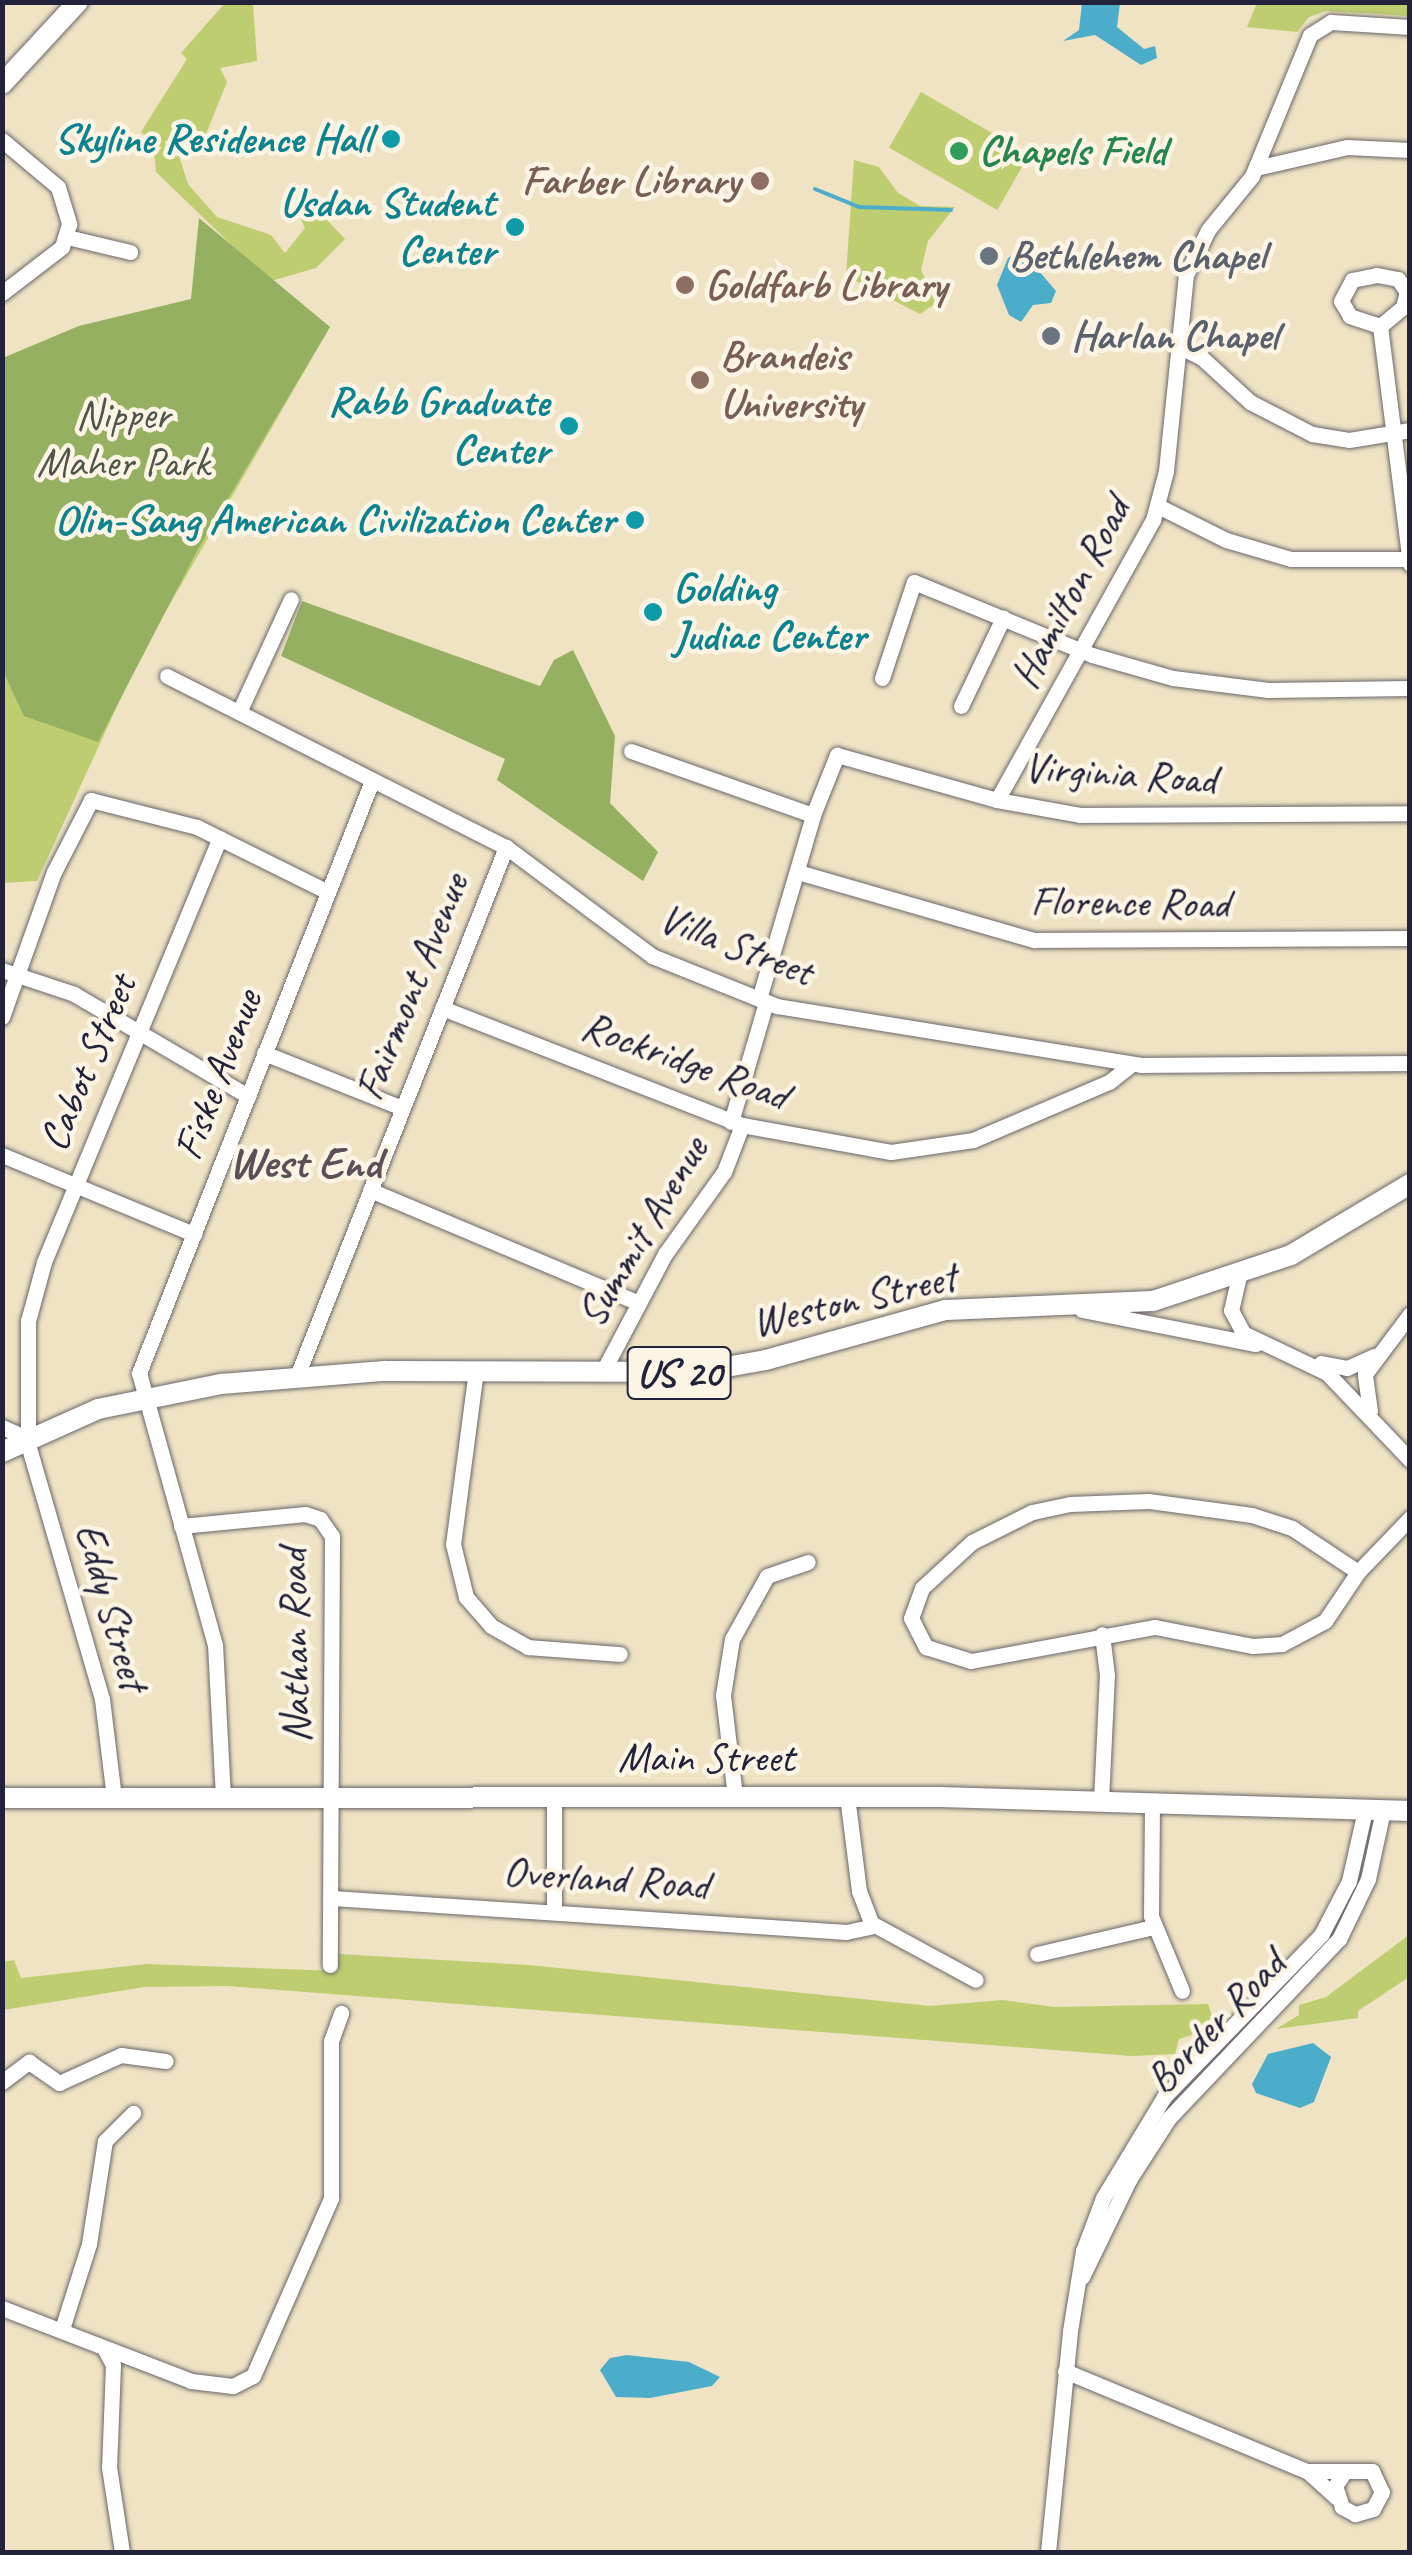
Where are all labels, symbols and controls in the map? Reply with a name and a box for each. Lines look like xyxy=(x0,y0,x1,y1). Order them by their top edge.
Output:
place label: Skyline Residence Hall xyxy=(54,114,371,164)
place label: Chapels Field xyxy=(979,126,1166,176)
marker: Skyline Residence Hall xyxy=(380,128,402,150)
marker: Chapels Field xyxy=(948,140,970,162)
place label: Farber Library xyxy=(523,156,740,206)
marker: Farber Library xyxy=(749,170,771,192)
place label: Usdan Student Center xyxy=(279,178,495,276)
marker: Usdan Student Center xyxy=(504,216,526,238)
place label: Bethlehem Chapel xyxy=(1009,231,1266,281)
marker: Bethlehem Chapel xyxy=(978,245,1000,267)
place label: Goldfarb Library xyxy=(705,260,946,310)
marker: Goldfarb Library xyxy=(674,274,696,296)
place label: Harlan Chapel xyxy=(1071,311,1279,361)
marker: Harlan Chapel xyxy=(1040,325,1062,347)
place label: Brandeis University xyxy=(720,331,862,430)
marker: Brandeis University xyxy=(689,369,711,391)
place label: Rabb Graduate Center xyxy=(328,377,549,476)
park label: Nipper Maher Park xyxy=(36,390,210,488)
marker: Rabb Graduate Center xyxy=(558,415,580,437)
street label: Hamilton Road xyxy=(1000,489,1142,697)
place label: Olin-Sang American Civilization Center xyxy=(53,495,615,545)
marker: Olin-Sang American Civilization Center xyxy=(624,509,646,531)
place label: Golding Judiac Center xyxy=(673,563,865,661)
marker: Golding Judiac Center xyxy=(642,601,664,623)
street label: Virginia Road xyxy=(1023,742,1217,806)
street label: Fairmont Avenue xyxy=(344,867,480,1107)
street label: Florence Road xyxy=(1030,876,1230,930)
street label: Villa Street xyxy=(652,893,820,997)
street label: Cabot Street xyxy=(28,967,148,1159)
street label: Fiske Avenue xyxy=(163,983,273,1167)
street label: Rockridge Road xyxy=(575,1000,795,1122)
street label: Summit Avenue xyxy=(567,1128,719,1336)
district label: West End xyxy=(229,1136,381,1190)
street label: Weston Street xyxy=(747,1252,961,1348)
road number: US 20 xyxy=(626,1338,732,1408)
street label: Eddy Street xyxy=(63,1518,159,1696)
street label: Nathan Road xyxy=(268,1549,322,1743)
street label: Main Street xyxy=(618,1733,794,1783)
street label: Overland Road xyxy=(502,1847,710,1911)
street label: Border Road xyxy=(1136,1941,1296,2103)

